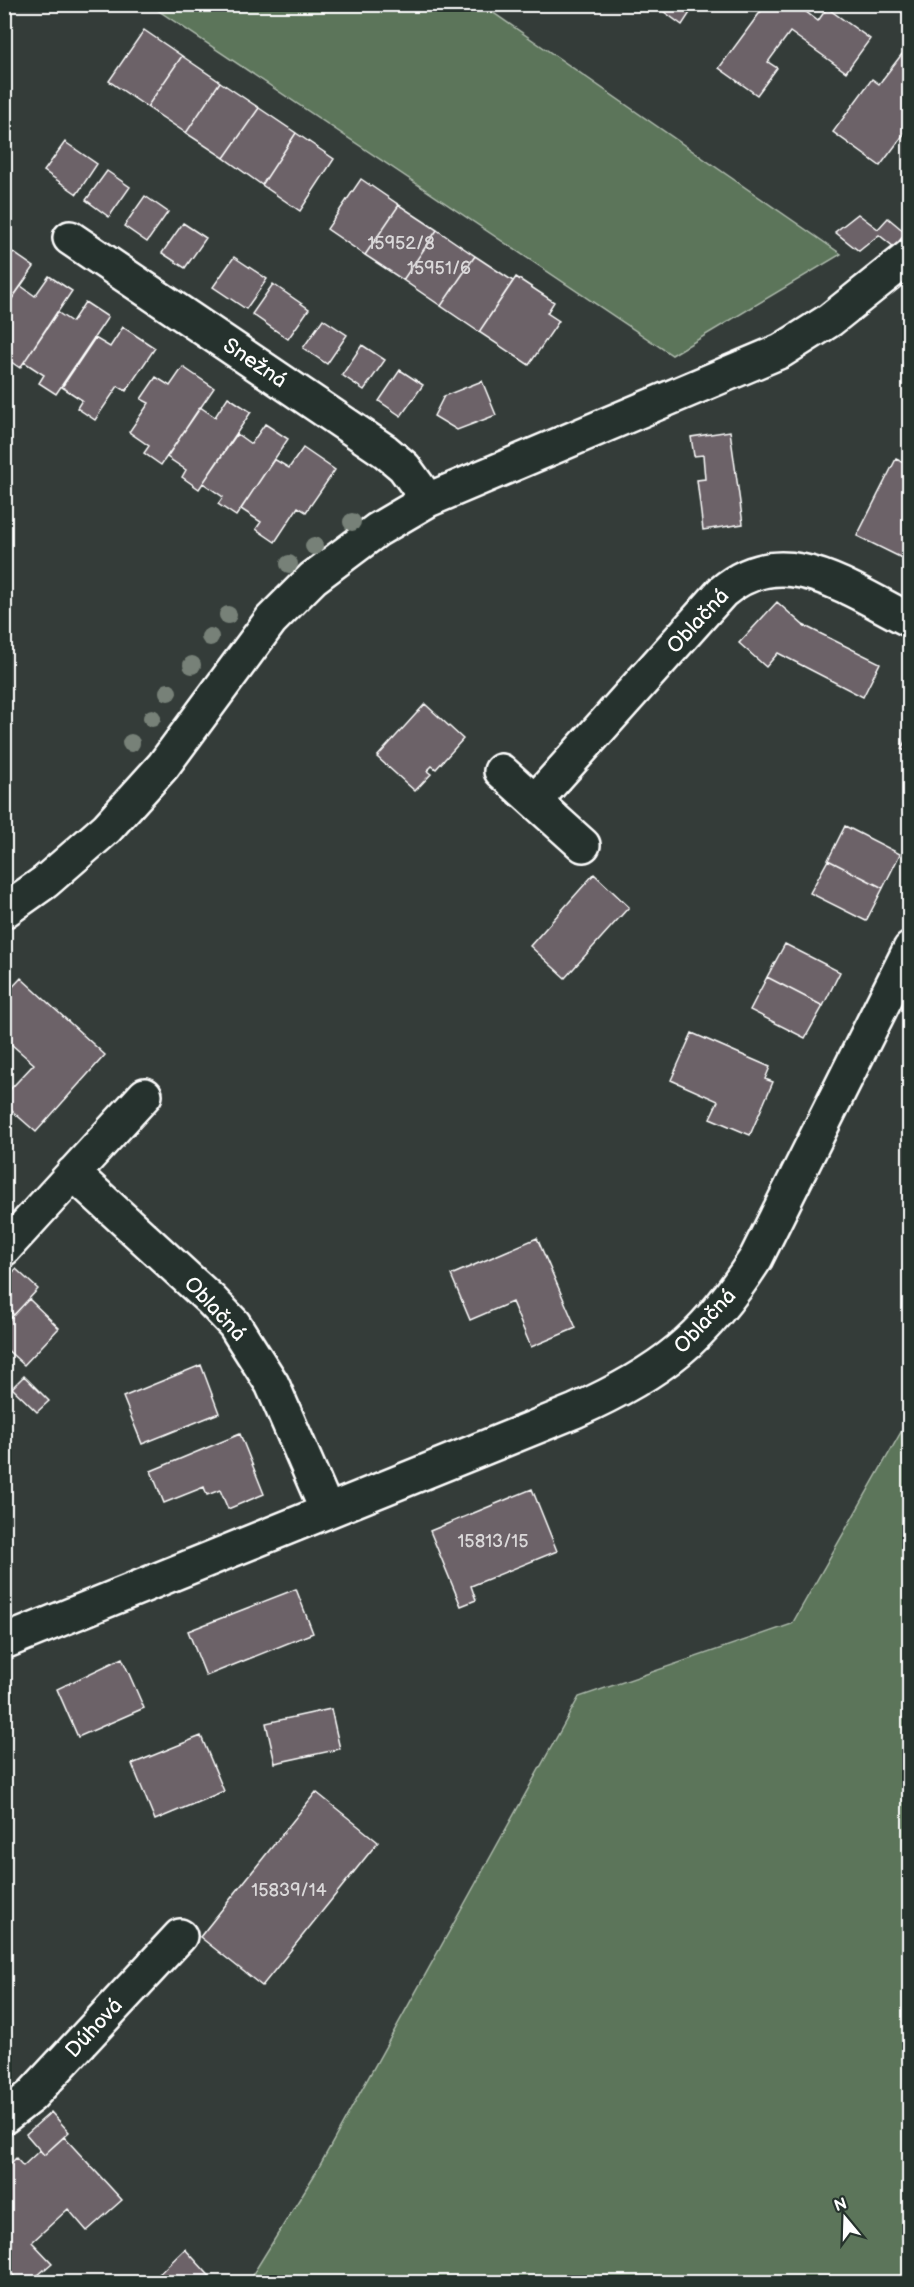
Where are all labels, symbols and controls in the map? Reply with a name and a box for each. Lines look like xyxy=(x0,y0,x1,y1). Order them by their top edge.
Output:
house number: 15952/8 xyxy=(367,233,435,254)
house number: 15951/6 xyxy=(407,258,471,279)
street label: Snežná xyxy=(218,333,292,393)
street label: Oblačná xyxy=(662,583,734,659)
street label: Oblačná xyxy=(179,1271,251,1347)
street label: Oblačná xyxy=(669,1283,741,1359)
house number: 15813/15 xyxy=(457,1531,529,1552)
house number: 15839/14 xyxy=(251,1880,327,1901)
street label: Dúhová xyxy=(60,1993,128,2063)
north arrow xyxy=(815,2188,875,2248)
text: N xyxy=(832,2194,849,2216)

